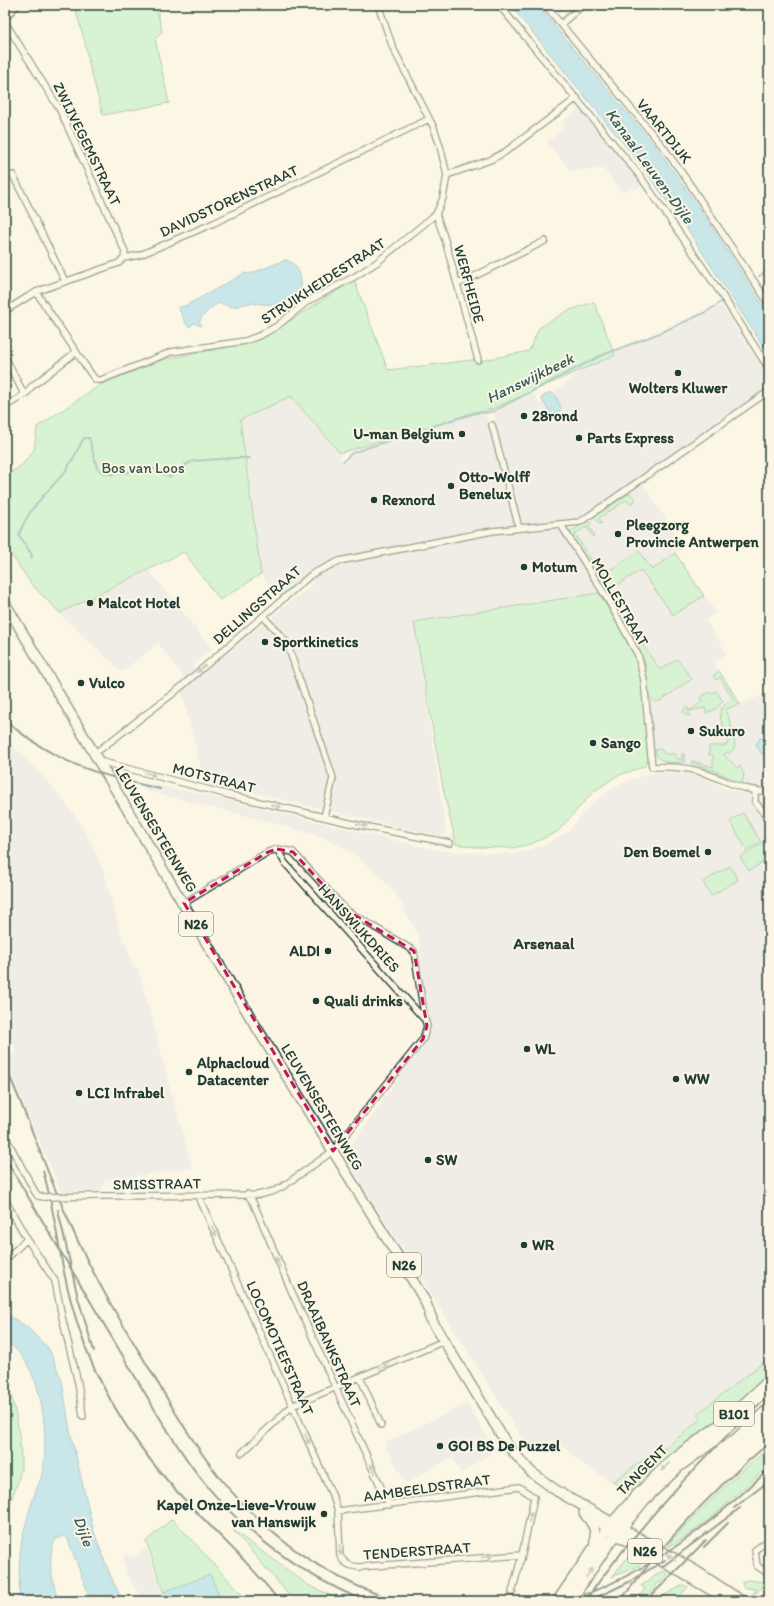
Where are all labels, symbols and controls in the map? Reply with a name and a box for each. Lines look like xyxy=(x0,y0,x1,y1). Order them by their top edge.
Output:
street label: ZWIJVEGEMSTRAAT xyxy=(49,79,125,209)
street label: VAARTDIJK xyxy=(633,95,696,167)
water label: Kanaal Leuven-Dijle xyxy=(602,105,699,228)
street label: DAVIDSTORENSTRAAT xyxy=(157,161,302,241)
street label: STRUIKHEIDESTRAAT xyxy=(257,234,389,328)
street label: WERFHEIDE xyxy=(450,243,488,325)
water label: Hanswijkbeek xyxy=(483,348,577,407)
marker: Wolters Kluwer xyxy=(673,368,683,378)
place label: Wolters Kluwer xyxy=(629,379,728,397)
place label: 28rond xyxy=(532,407,579,425)
marker: 28rond xyxy=(519,411,529,421)
place label: U-man Belgium xyxy=(353,425,455,444)
marker: U-man Belgium xyxy=(457,429,467,439)
place label: Parts Express xyxy=(587,429,674,448)
marker: Parts Express xyxy=(574,433,584,443)
park label: Bos van Loos xyxy=(101,459,185,477)
place label: Otto-Wolff Benelux xyxy=(459,468,531,503)
marker: Otto-Wolff Benelux xyxy=(446,481,456,491)
place label: Rexnord xyxy=(382,491,436,509)
marker: Rexnord xyxy=(369,495,379,505)
place label: Pleegzorg Provincie Antwerpen xyxy=(626,516,759,552)
marker: Pleegzorg Provincie Antwerpen xyxy=(613,529,623,539)
street label: MOLLESTRAAT xyxy=(587,555,653,650)
place label: Motum xyxy=(532,558,578,576)
street label: DELLINGSTRAAT xyxy=(209,561,305,648)
marker: Motum xyxy=(519,562,529,572)
place label: Malcot Hotel xyxy=(98,594,181,612)
marker: Malcot Hotel xyxy=(85,598,95,608)
place label: Sportkinetics xyxy=(273,633,359,652)
marker: Sportkinetics xyxy=(260,637,270,647)
one-way arrow xyxy=(196,665,207,674)
place label: Vulco xyxy=(89,674,125,692)
marker: Vulco xyxy=(76,678,86,688)
place label: Sukuro xyxy=(699,722,745,740)
marker: Sukuro xyxy=(686,726,696,736)
place label: Sango xyxy=(601,734,641,753)
marker: Sango xyxy=(588,738,598,748)
street label: MOTSTRAAT xyxy=(171,759,258,797)
street label: LEUVENSESTEENWEG xyxy=(111,762,201,896)
one-way arrow xyxy=(144,771,156,777)
one-way arrow xyxy=(270,803,282,809)
one-way arrow xyxy=(356,823,368,829)
place label: Den Boemel xyxy=(623,843,701,861)
marker: Den Boemel xyxy=(703,847,713,857)
street label: HANSWIJKDRIES xyxy=(314,880,404,976)
road number: N26 xyxy=(179,912,213,936)
district label: Arsenaal xyxy=(512,934,575,953)
place label: ALDI xyxy=(288,942,320,960)
marker: ALDI xyxy=(323,946,333,956)
place label: Quali drinks xyxy=(324,992,403,1010)
marker: Quali drinks xyxy=(311,996,321,1006)
street label: LEUVENSESTEENWEG xyxy=(277,1040,367,1174)
place label: WL xyxy=(535,1040,556,1058)
marker: WL xyxy=(522,1044,532,1054)
place label: Alphacloud Datacenter xyxy=(196,1054,270,1089)
marker: Alphacloud Datacenter xyxy=(184,1067,194,1077)
place label: WW xyxy=(684,1070,710,1088)
marker: WW xyxy=(671,1074,681,1084)
place label: LCI Infrabel xyxy=(87,1084,165,1102)
marker: LCI Infrabel xyxy=(74,1088,84,1098)
place label: SW xyxy=(436,1151,457,1169)
marker: SW xyxy=(423,1155,433,1165)
street label: SMISSTRAAT xyxy=(113,1174,202,1194)
one-way arrow xyxy=(211,1225,217,1237)
place label: WR xyxy=(532,1236,555,1254)
marker: WR xyxy=(519,1240,529,1250)
road number: N26 xyxy=(387,1253,421,1277)
one-way arrow xyxy=(275,1256,281,1267)
street label: LOCOMOTIEFSTRAAT xyxy=(242,1278,318,1419)
street label: DRAAIBANKSTRAAT xyxy=(293,1278,365,1411)
one-way arrow xyxy=(378,1364,389,1370)
road number: B101 xyxy=(714,1402,754,1426)
one-way arrow xyxy=(304,1433,310,1444)
place label: GO! BS De Puzzel xyxy=(448,1437,561,1455)
street label: TANGENT xyxy=(613,1440,672,1499)
marker: GO! BS De Puzzel xyxy=(435,1441,445,1451)
one-way arrow xyxy=(660,1462,670,1472)
one-way arrow xyxy=(369,1463,375,1475)
street label: AAMBEELDSTRAAT xyxy=(362,1470,492,1506)
place label: Kapel Onze-Lieve-Vrouw van Hanswijk xyxy=(157,1496,317,1532)
marker: Kapel Onze-Lieve-Vrouw van Hanswijk xyxy=(319,1509,329,1519)
one-way arrow xyxy=(528,1511,534,1524)
water label: Dijle xyxy=(70,1513,99,1550)
street label: TENDERSTRAAT xyxy=(363,1538,472,1564)
road number: N26 xyxy=(628,1539,662,1563)
one-way arrow xyxy=(337,1544,343,1556)
one-way arrow xyxy=(665,1553,677,1560)
one-way arrow xyxy=(481,1554,493,1561)
one-way arrow xyxy=(585,1568,593,1579)

